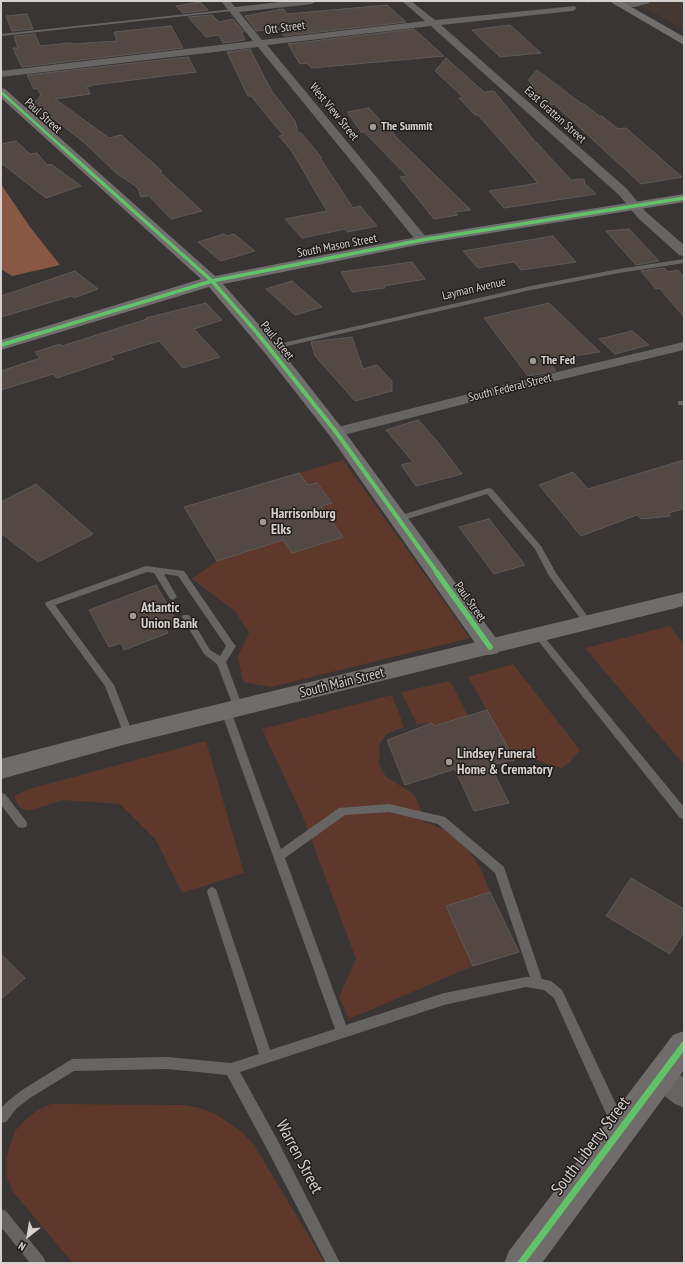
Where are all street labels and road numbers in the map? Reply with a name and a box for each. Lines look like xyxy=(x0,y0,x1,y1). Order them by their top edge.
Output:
street label: Ott Street xyxy=(264,18,306,38)
street label: West View Street xyxy=(306,80,362,144)
street label: East Grattan Street xyxy=(521,84,589,146)
street label: Paul Street xyxy=(21,96,65,136)
street label: South Mason Street xyxy=(296,231,378,261)
street label: Layman Avenue xyxy=(441,275,507,303)
street label: Paul Street xyxy=(257,319,297,363)
street label: South Federal Street xyxy=(467,371,553,405)
street label: Paul Street xyxy=(451,579,489,625)
street label: South Main Street xyxy=(298,664,386,702)
street label: South Liberty Street xyxy=(547,1093,635,1199)
street label: Warren Street xyxy=(271,1117,327,1197)

